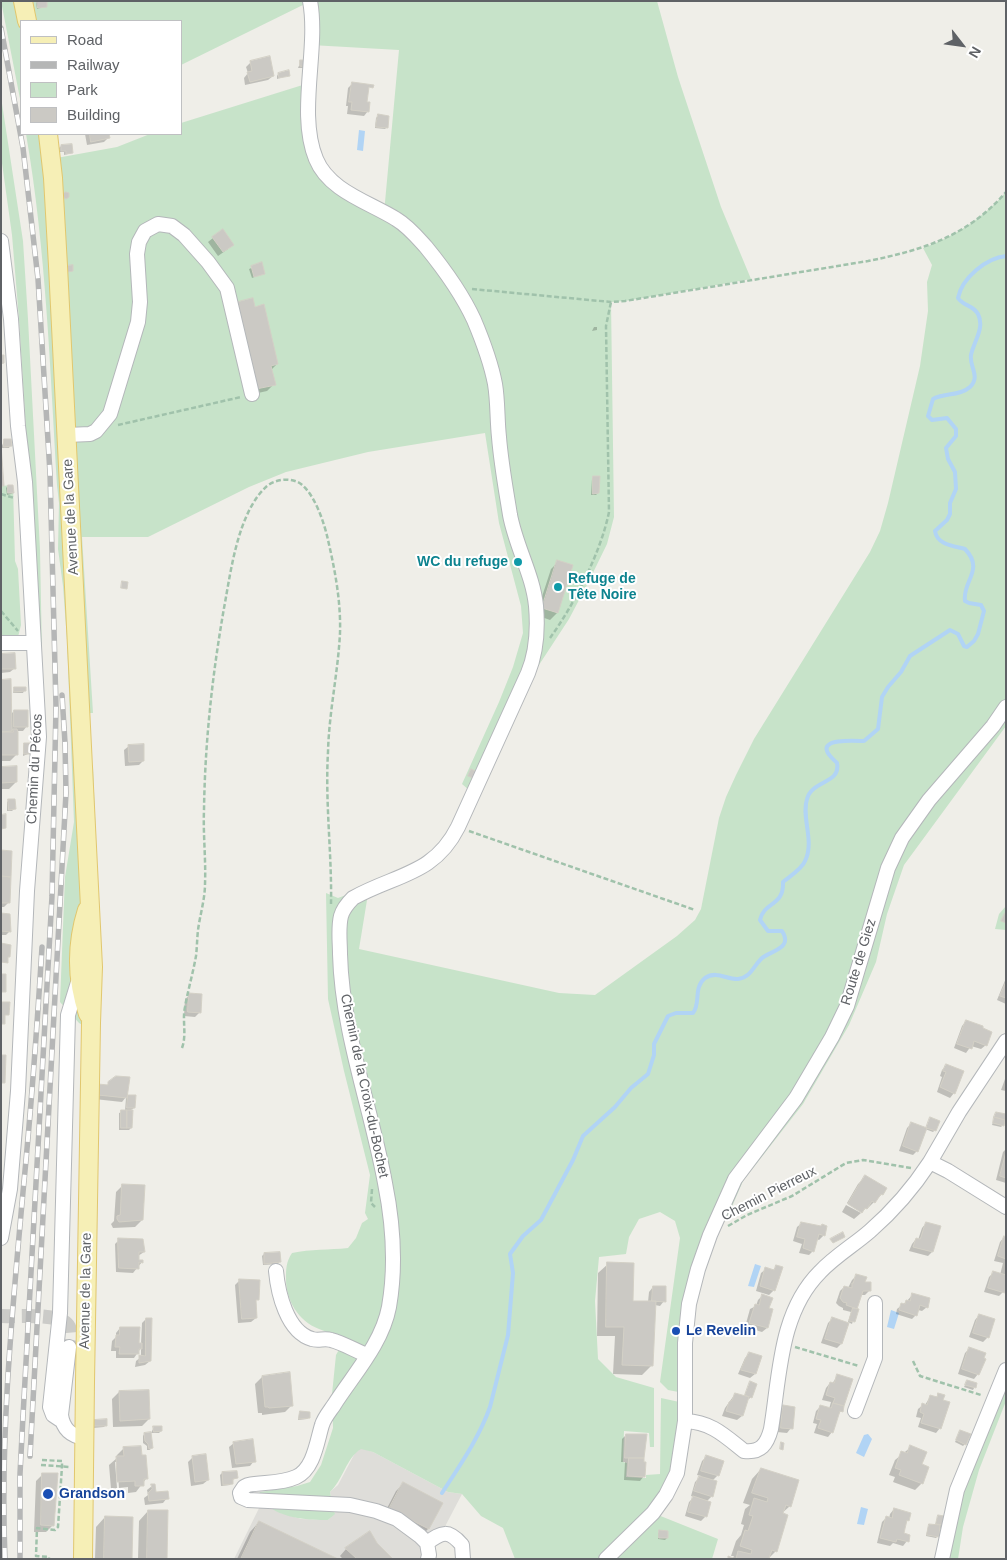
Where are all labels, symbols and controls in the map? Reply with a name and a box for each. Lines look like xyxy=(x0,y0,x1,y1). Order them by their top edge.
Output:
legend xyxy=(20,20,182,135)
north arrow xyxy=(937,20,987,70)
text: Road xyxy=(67,31,103,48)
text: N xyxy=(966,44,984,61)
text: Railway xyxy=(67,56,120,73)
text: Park xyxy=(67,81,98,98)
text: Building xyxy=(67,106,120,123)
street label: Avenue de la Gare xyxy=(60,458,82,576)
place label: WC du refuge xyxy=(417,554,508,570)
marker: WC du refuge xyxy=(512,556,524,568)
place label: Refuge de Tête Noire xyxy=(568,571,636,604)
marker: Refuge de Tête Noire xyxy=(552,581,564,593)
street label: Chemin du Pécos xyxy=(24,713,46,825)
street label: Route de Giez xyxy=(838,917,880,1007)
street label: Chemin de la Croix-du-Bochet xyxy=(336,993,392,1179)
street label: Chemin Pierreux xyxy=(719,1163,819,1225)
street label: Avenue de la Gare xyxy=(77,1233,95,1349)
place label: Le Revelin xyxy=(686,1323,756,1339)
marker: Le Revelin xyxy=(670,1325,682,1337)
place label: Grandson xyxy=(59,1486,125,1502)
marker: Grandson xyxy=(41,1487,55,1501)

